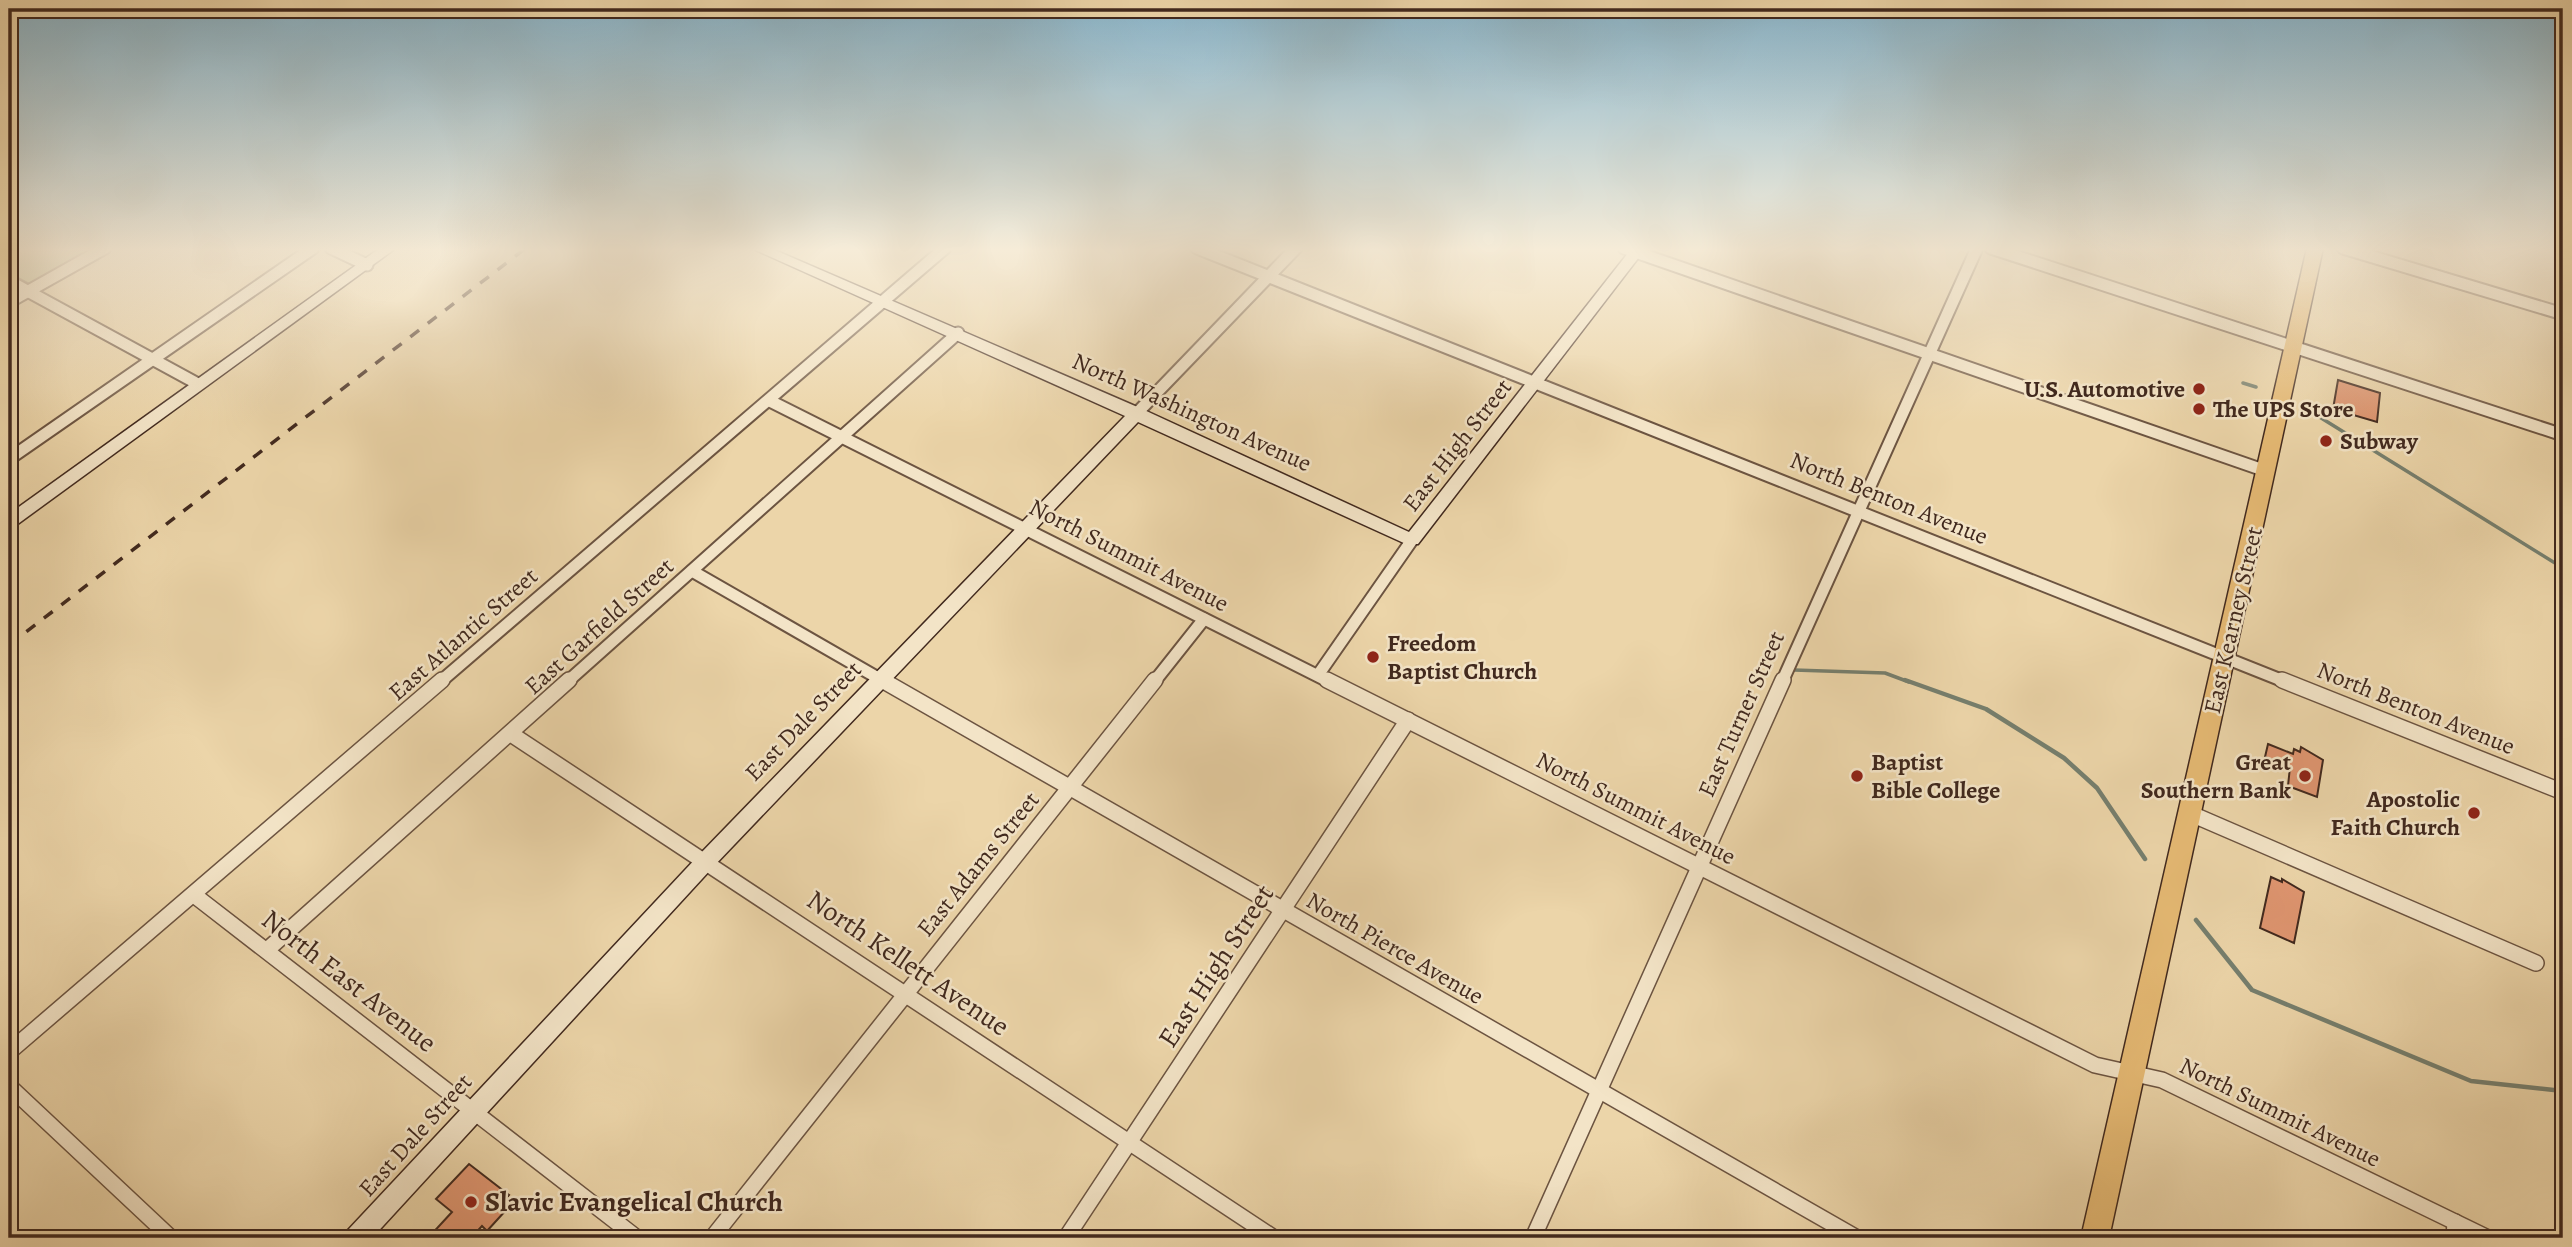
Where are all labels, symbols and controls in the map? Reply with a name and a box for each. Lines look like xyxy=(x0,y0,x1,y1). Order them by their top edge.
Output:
street label: North Washington Avenue xyxy=(1067,345,1317,479)
street label: East High Street xyxy=(1395,372,1519,518)
place label: U.S. Automotive xyxy=(2024,373,2185,405)
marker: U.S. Automotive xyxy=(2191,381,2207,397)
place label: The UPS Store xyxy=(2213,393,2354,425)
marker: The UPS Store xyxy=(2191,401,2207,417)
place label: Subway xyxy=(2340,425,2419,457)
marker: Subway xyxy=(2318,433,2334,449)
street label: North Benton Avenue xyxy=(1785,444,1993,552)
street label: North Summit Avenue xyxy=(1024,491,1234,619)
street label: East Kearney Street xyxy=(2196,523,2270,717)
street label: East Garfield Street xyxy=(517,550,681,702)
street label: East Atlantic Street xyxy=(382,560,544,708)
street label: East Turner Street xyxy=(1690,626,1792,802)
place label: Freedom Baptist Church xyxy=(1387,627,1537,687)
marker: Freedom Baptist Church xyxy=(1365,649,1381,665)
street label: East Dale Street xyxy=(737,654,869,788)
street label: North Benton Avenue xyxy=(2312,654,2520,762)
street label: North Summit Avenue xyxy=(1531,744,1741,872)
place label: Baptist Bible College xyxy=(1871,746,2000,806)
place label: Great Southern Bank xyxy=(2141,746,2292,806)
marker: Baptist Bible College xyxy=(1849,768,1865,784)
marker: Great Southern Bank xyxy=(2297,768,2313,784)
place label: Apostolic Faith Church xyxy=(2331,783,2460,843)
street label: East Adams Street xyxy=(909,785,1047,943)
marker: Apostolic Faith Church xyxy=(2466,805,2482,821)
street label: East High Street xyxy=(1149,877,1283,1055)
street label: North Kellett Avenue xyxy=(799,881,1017,1045)
street label: North Pierce Avenue xyxy=(1301,884,1489,1012)
street label: North East Avenue xyxy=(254,901,444,1061)
street label: North Summit Avenue xyxy=(2174,1049,2386,1175)
street label: East Dale Street xyxy=(351,1066,479,1204)
place label: Slavic Evangelical Church xyxy=(485,1183,783,1221)
marker: Slavic Evangelical Church xyxy=(463,1194,479,1210)

